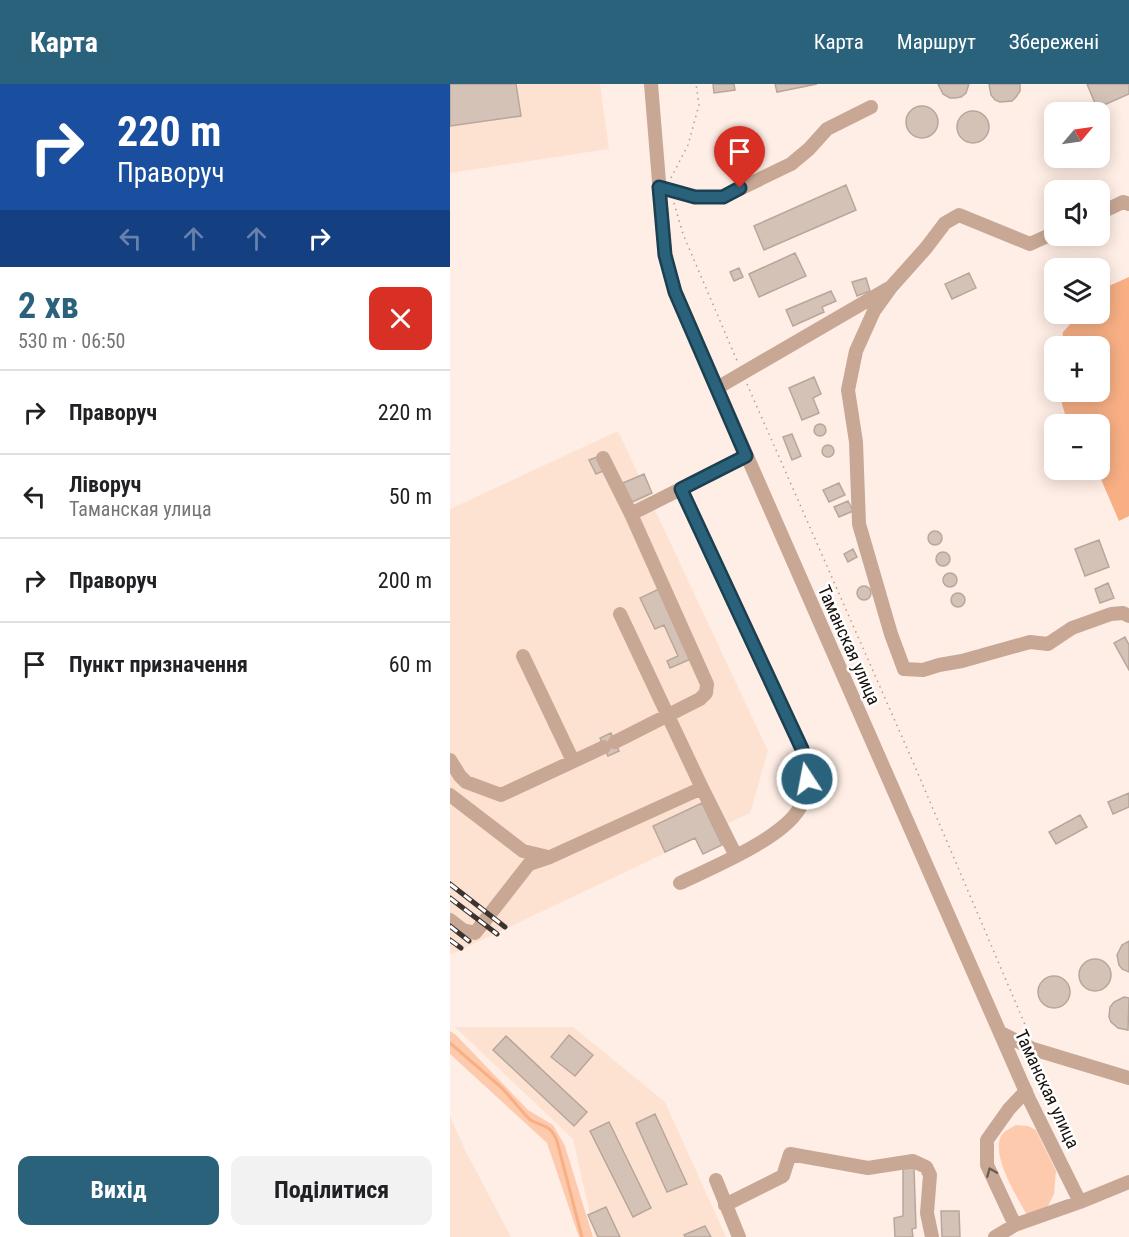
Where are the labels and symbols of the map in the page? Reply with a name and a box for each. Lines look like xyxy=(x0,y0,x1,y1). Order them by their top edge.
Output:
north arrow xyxy=(1044,102,1110,168)
pin xyxy=(714,126,765,188)
street label: Таманская улица xyxy=(814,582,885,708)
position arrow xyxy=(775,747,839,811)
street label: Таманская улица xyxy=(1011,1026,1084,1151)
one-way arrow xyxy=(986,1167,998,1178)

